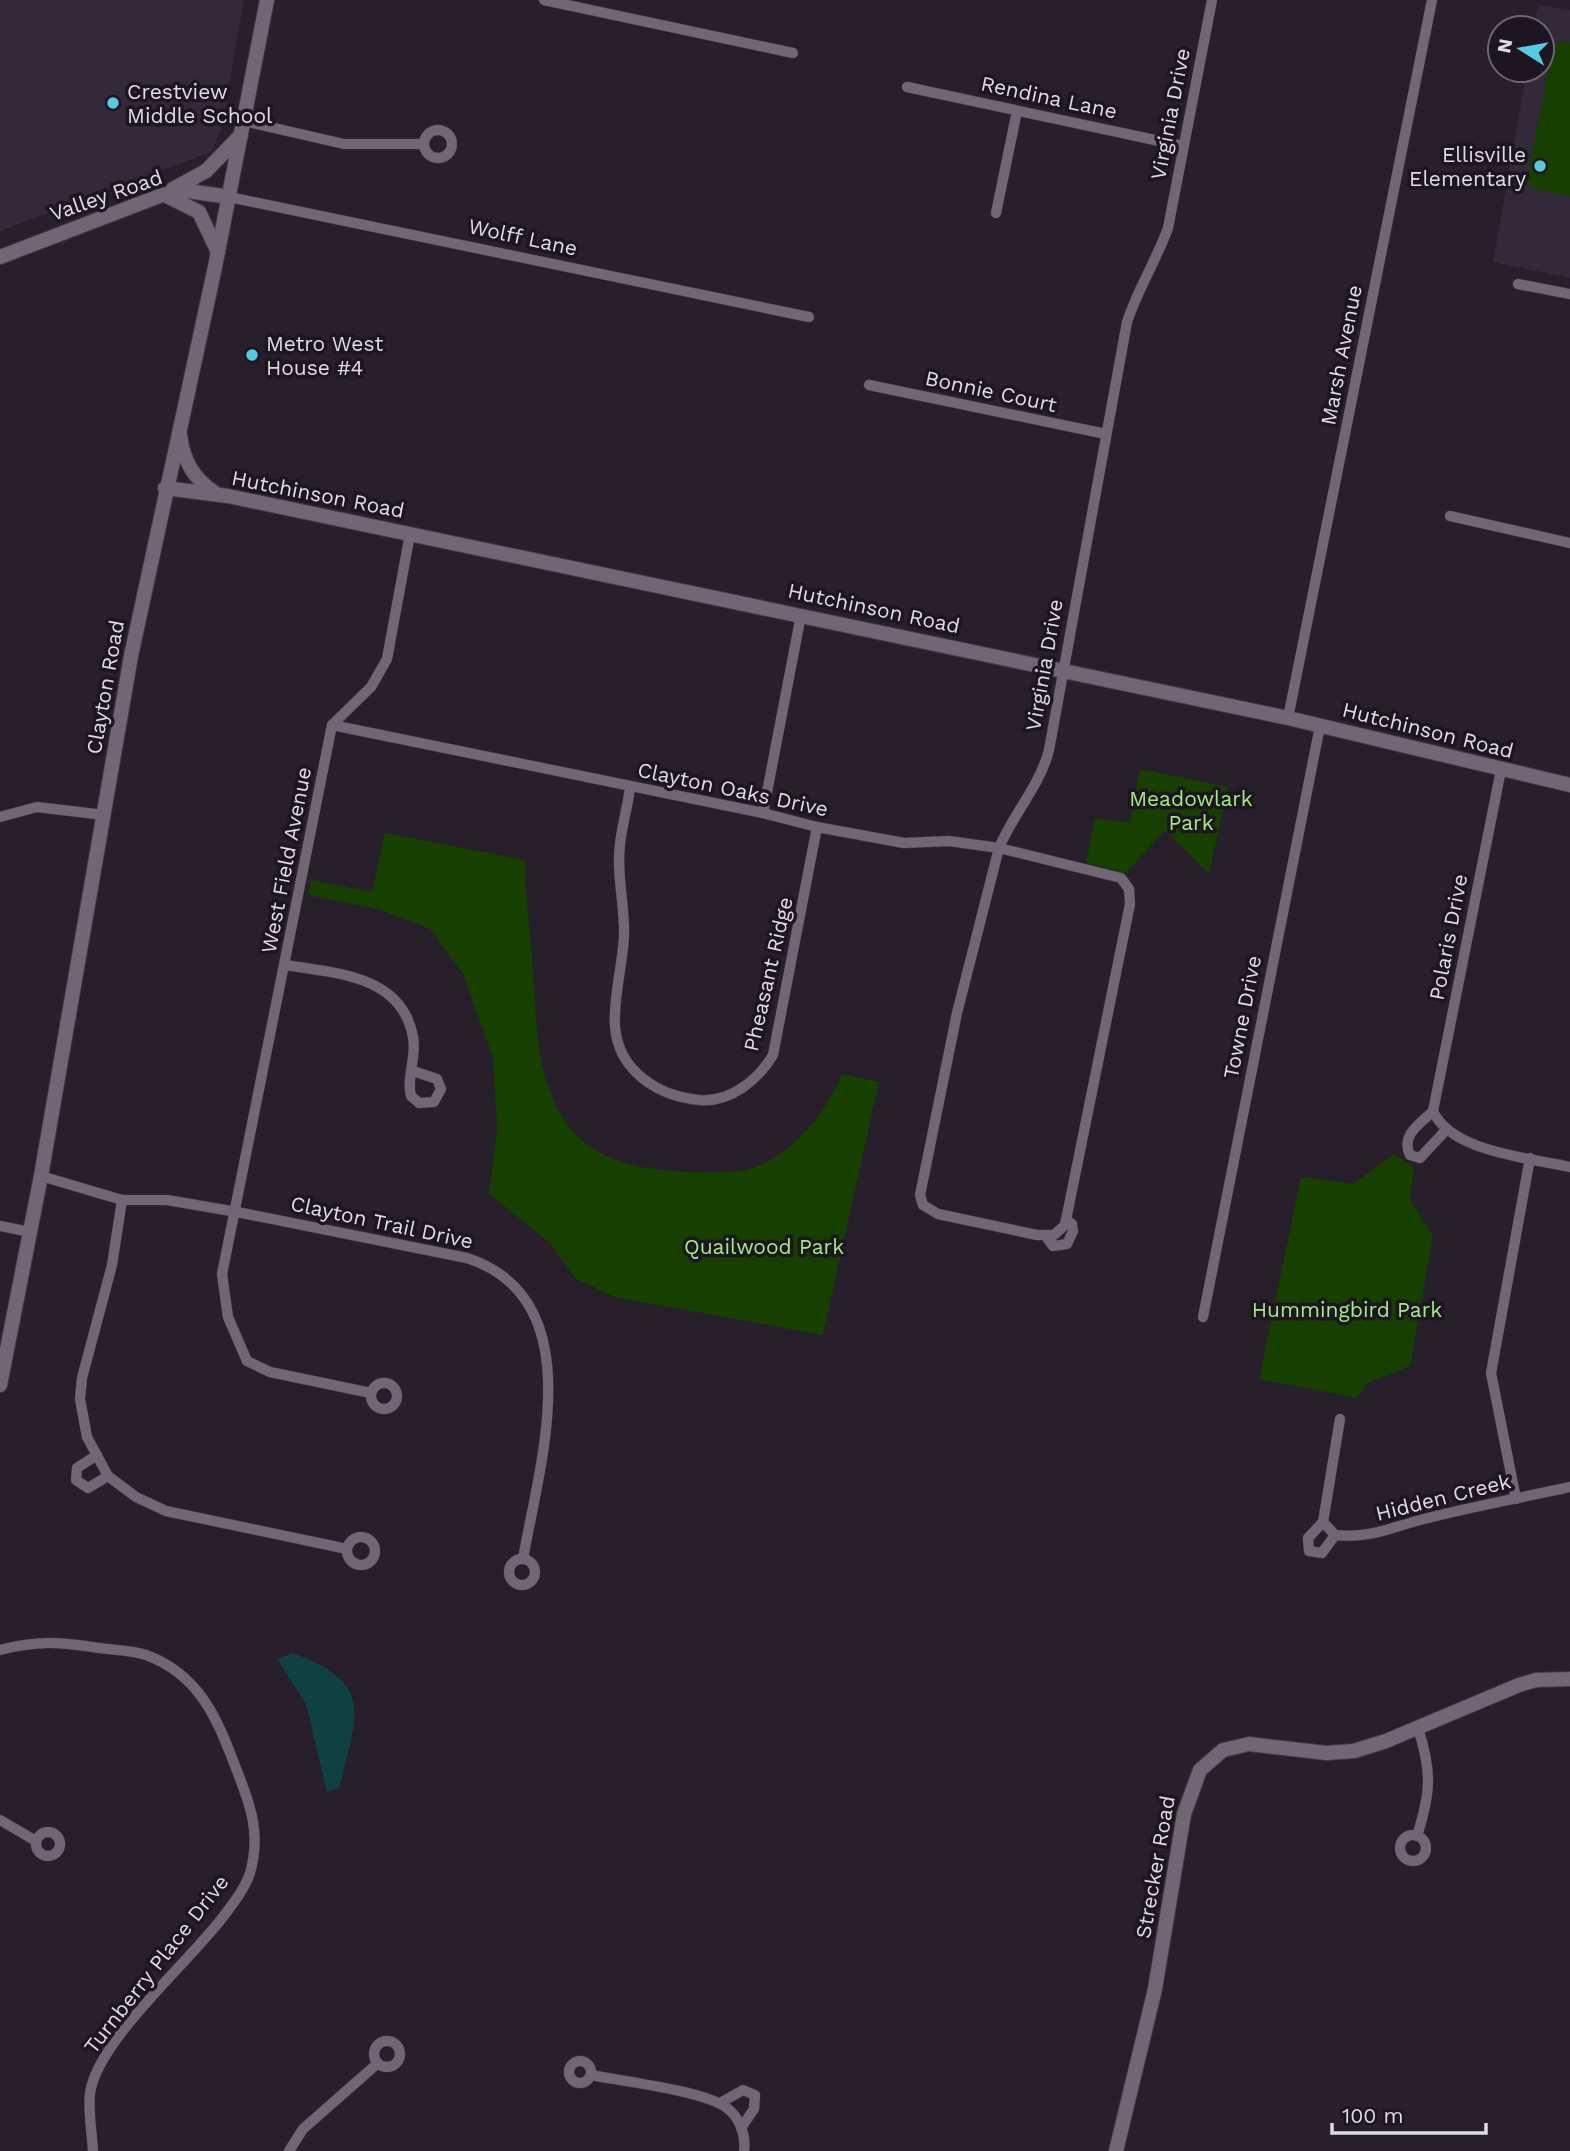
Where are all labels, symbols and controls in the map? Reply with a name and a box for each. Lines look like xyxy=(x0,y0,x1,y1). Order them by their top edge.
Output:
north arrow xyxy=(1486,14,1556,84)
text: N xyxy=(1492,37,1517,55)
street label: Virginia Drive xyxy=(1145,46,1195,182)
street label: Rendina Lane xyxy=(979,70,1119,124)
place label: Crestview Middle School xyxy=(127,79,273,128)
marker: Crestview Middle School xyxy=(105,95,121,111)
place label: Ellisville Elementary xyxy=(1409,142,1526,191)
marker: Ellisville Elementary xyxy=(1532,158,1548,174)
street label: Valley Road xyxy=(46,164,166,226)
street label: Wolff Lane xyxy=(466,213,580,261)
street label: Marsh Avenue xyxy=(1315,283,1367,427)
place label: Metro West House #4 xyxy=(266,331,384,380)
marker: Metro West House #4 xyxy=(244,347,260,363)
street label: Bonnie Court xyxy=(923,365,1059,417)
street label: Hutchinson Road xyxy=(230,465,406,523)
street label: Hutchinson Road xyxy=(786,578,962,638)
street label: Virginia Drive xyxy=(1020,597,1068,733)
street label: Clayton Road xyxy=(81,618,129,756)
street label: Hutchinson Road xyxy=(1340,697,1516,763)
street label: Clayton Oaks Drive xyxy=(635,757,831,821)
street label: West Field Avenue xyxy=(256,765,316,955)
park label: Meadowlark Park xyxy=(1129,786,1253,835)
street label: Polaris Drive xyxy=(1424,872,1472,1002)
street label: Pheasant Ridge xyxy=(738,894,798,1054)
street label: Towne Drive xyxy=(1218,953,1266,1081)
street label: Clayton Trail Drive xyxy=(288,1190,476,1254)
park label: Quailwood Park xyxy=(684,1234,844,1259)
park label: Hummingbird Park xyxy=(1252,1297,1442,1322)
street label: Hidden Creek xyxy=(1373,1468,1513,1526)
street label: Strecker Road xyxy=(1130,1794,1180,1940)
street label: Turnberry Place Drive xyxy=(78,1870,234,2058)
scale bar xyxy=(1332,2092,1486,2136)
text: 100 m xyxy=(1342,2103,1404,2128)

